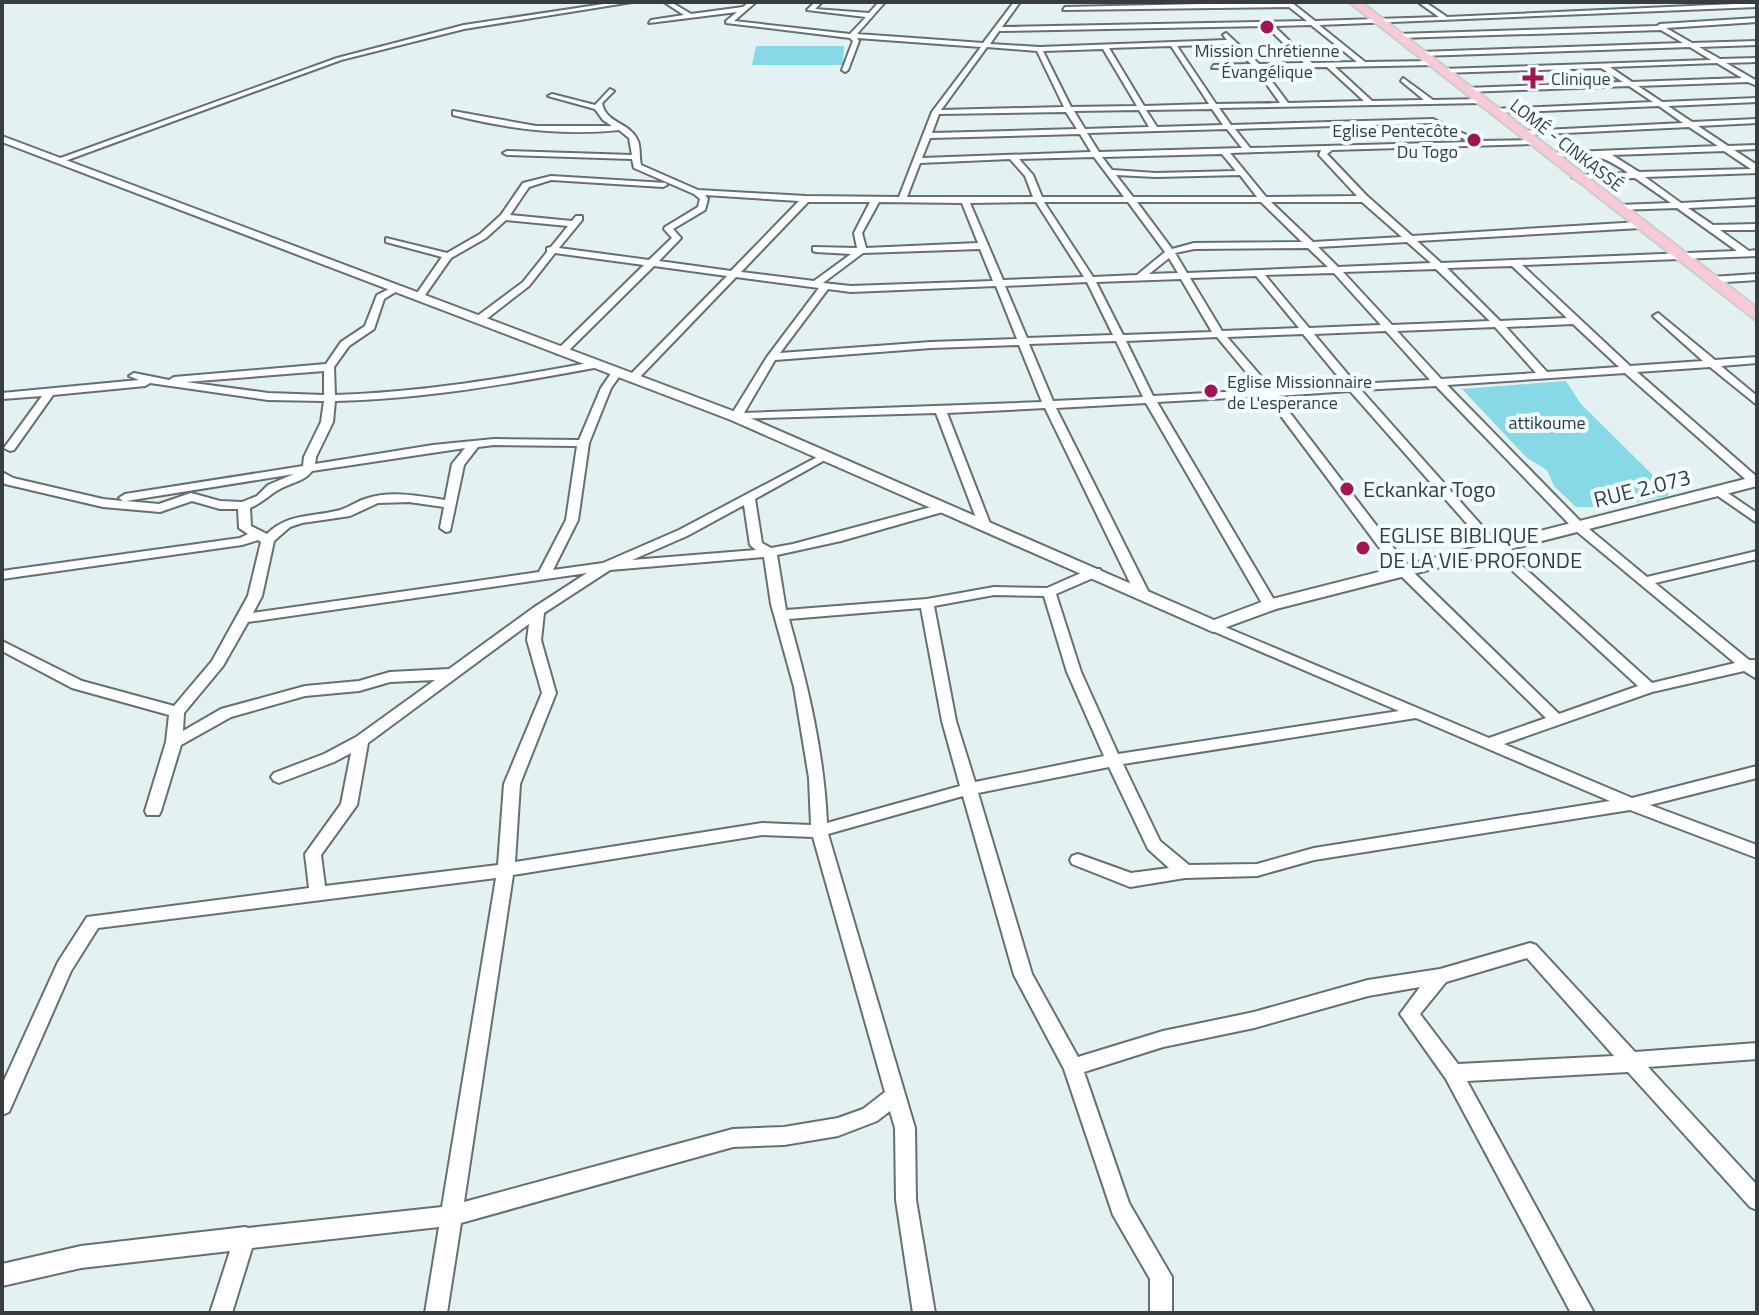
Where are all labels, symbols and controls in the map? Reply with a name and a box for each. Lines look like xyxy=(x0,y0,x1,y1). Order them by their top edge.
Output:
marker: Mission Chrétienne Évangélique xyxy=(1258,18,1276,36)
place label: Mission Chrétienne Évangélique xyxy=(1194,37,1340,85)
place label: Clinique xyxy=(1551,65,1611,92)
marker: Clinique xyxy=(1522,67,1544,89)
street label: LOMÉ - CINKASSÉ xyxy=(1504,92,1630,198)
place label: Eglise Pentecôte Du Togo xyxy=(1332,117,1458,165)
marker: Eglise Pentecôte Du Togo xyxy=(1465,131,1483,149)
place label: Eglise Missionnaire de L'esperance xyxy=(1227,368,1372,416)
marker: Eglise Missionnaire de L'esperance xyxy=(1202,382,1220,400)
park label: attikoume xyxy=(1508,409,1586,436)
street label: RUE 2.073 xyxy=(1590,460,1694,516)
place label: Eckankar Togo xyxy=(1363,472,1496,506)
marker: Eckankar Togo xyxy=(1338,480,1356,498)
place label: EGLISE BIBLIQUE DE LA VIE PROFONDE xyxy=(1379,518,1582,577)
marker: EGLISE BIBLIQUE DE LA VIE PROFONDE xyxy=(1354,539,1372,557)

